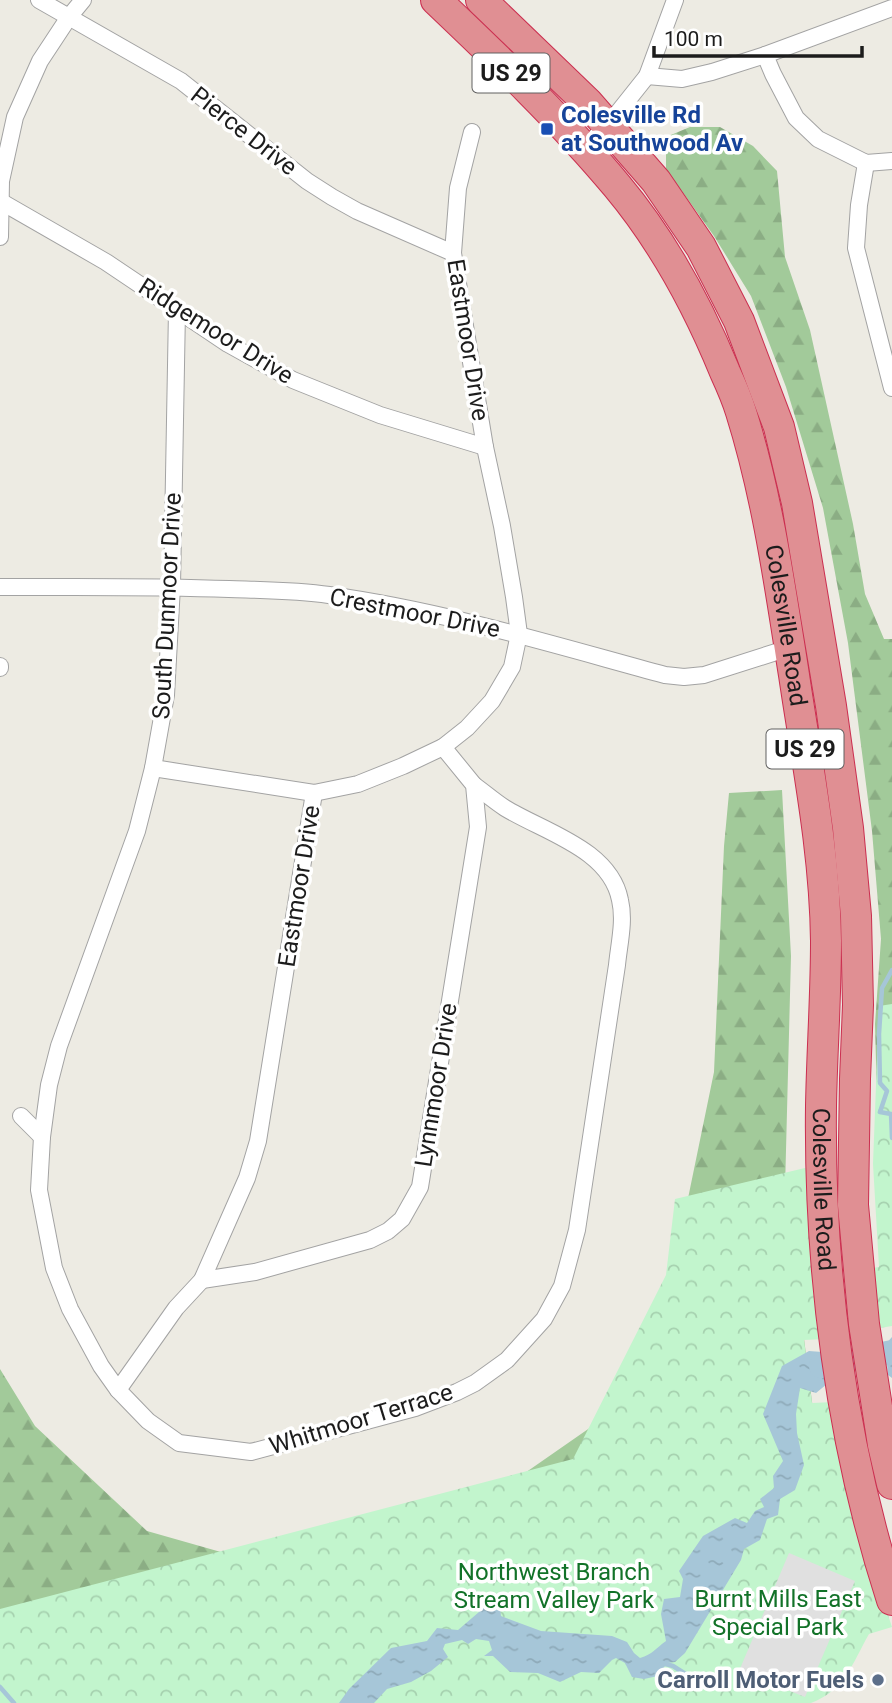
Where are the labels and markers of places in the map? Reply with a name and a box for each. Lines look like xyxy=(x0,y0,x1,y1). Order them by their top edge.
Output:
place label: Colesville Rd at Southwood Av xyxy=(561,101,743,157)
marker: Colesville Rd at Southwood Av xyxy=(539,121,555,137)
place label: Carroll Motor Fuels xyxy=(657,1666,864,1694)
marker: Carroll Motor Fuels xyxy=(870,1672,886,1688)

